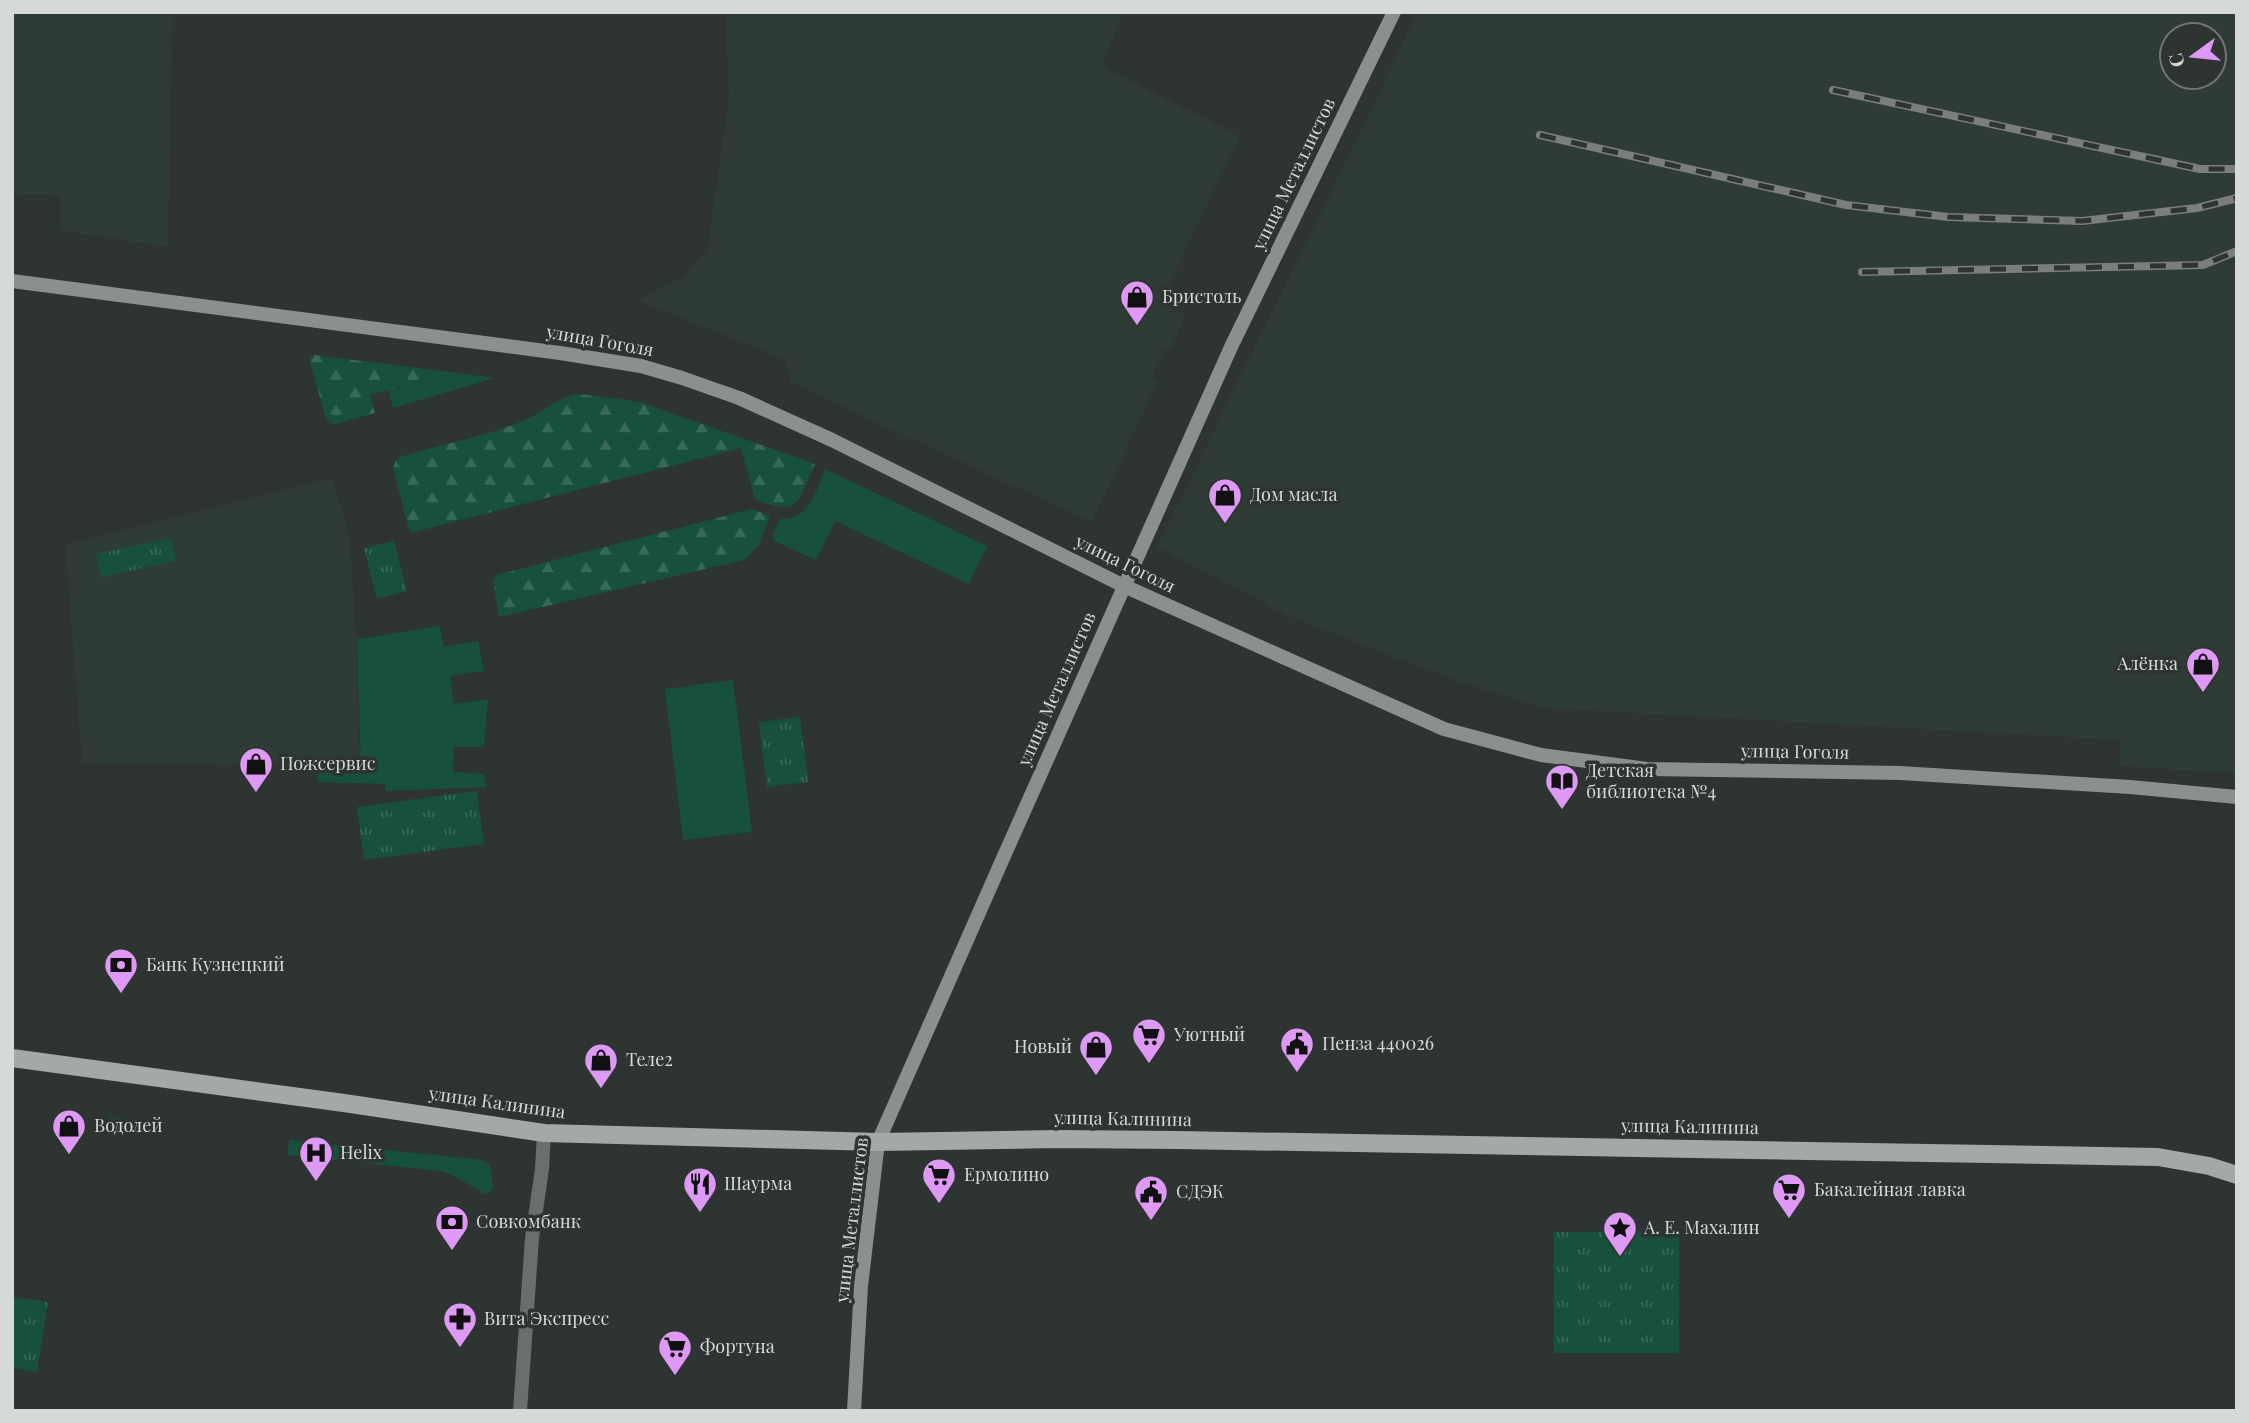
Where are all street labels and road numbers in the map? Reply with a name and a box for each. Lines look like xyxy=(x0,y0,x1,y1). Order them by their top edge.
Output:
street label: улица Металлистов xyxy=(1245,93,1340,255)
street label: улица Гоголя xyxy=(544,319,656,361)
street label: улица Гоголя xyxy=(1071,528,1180,598)
street label: улица Металлистов xyxy=(1011,608,1101,770)
street label: улица Гоголя xyxy=(1740,738,1850,764)
street label: улица Калинина xyxy=(426,1080,567,1123)
street label: улица Калинина xyxy=(1053,1105,1192,1131)
street label: улица Калинина xyxy=(1620,1113,1759,1139)
street label: улица Металлистов xyxy=(829,1136,873,1305)

